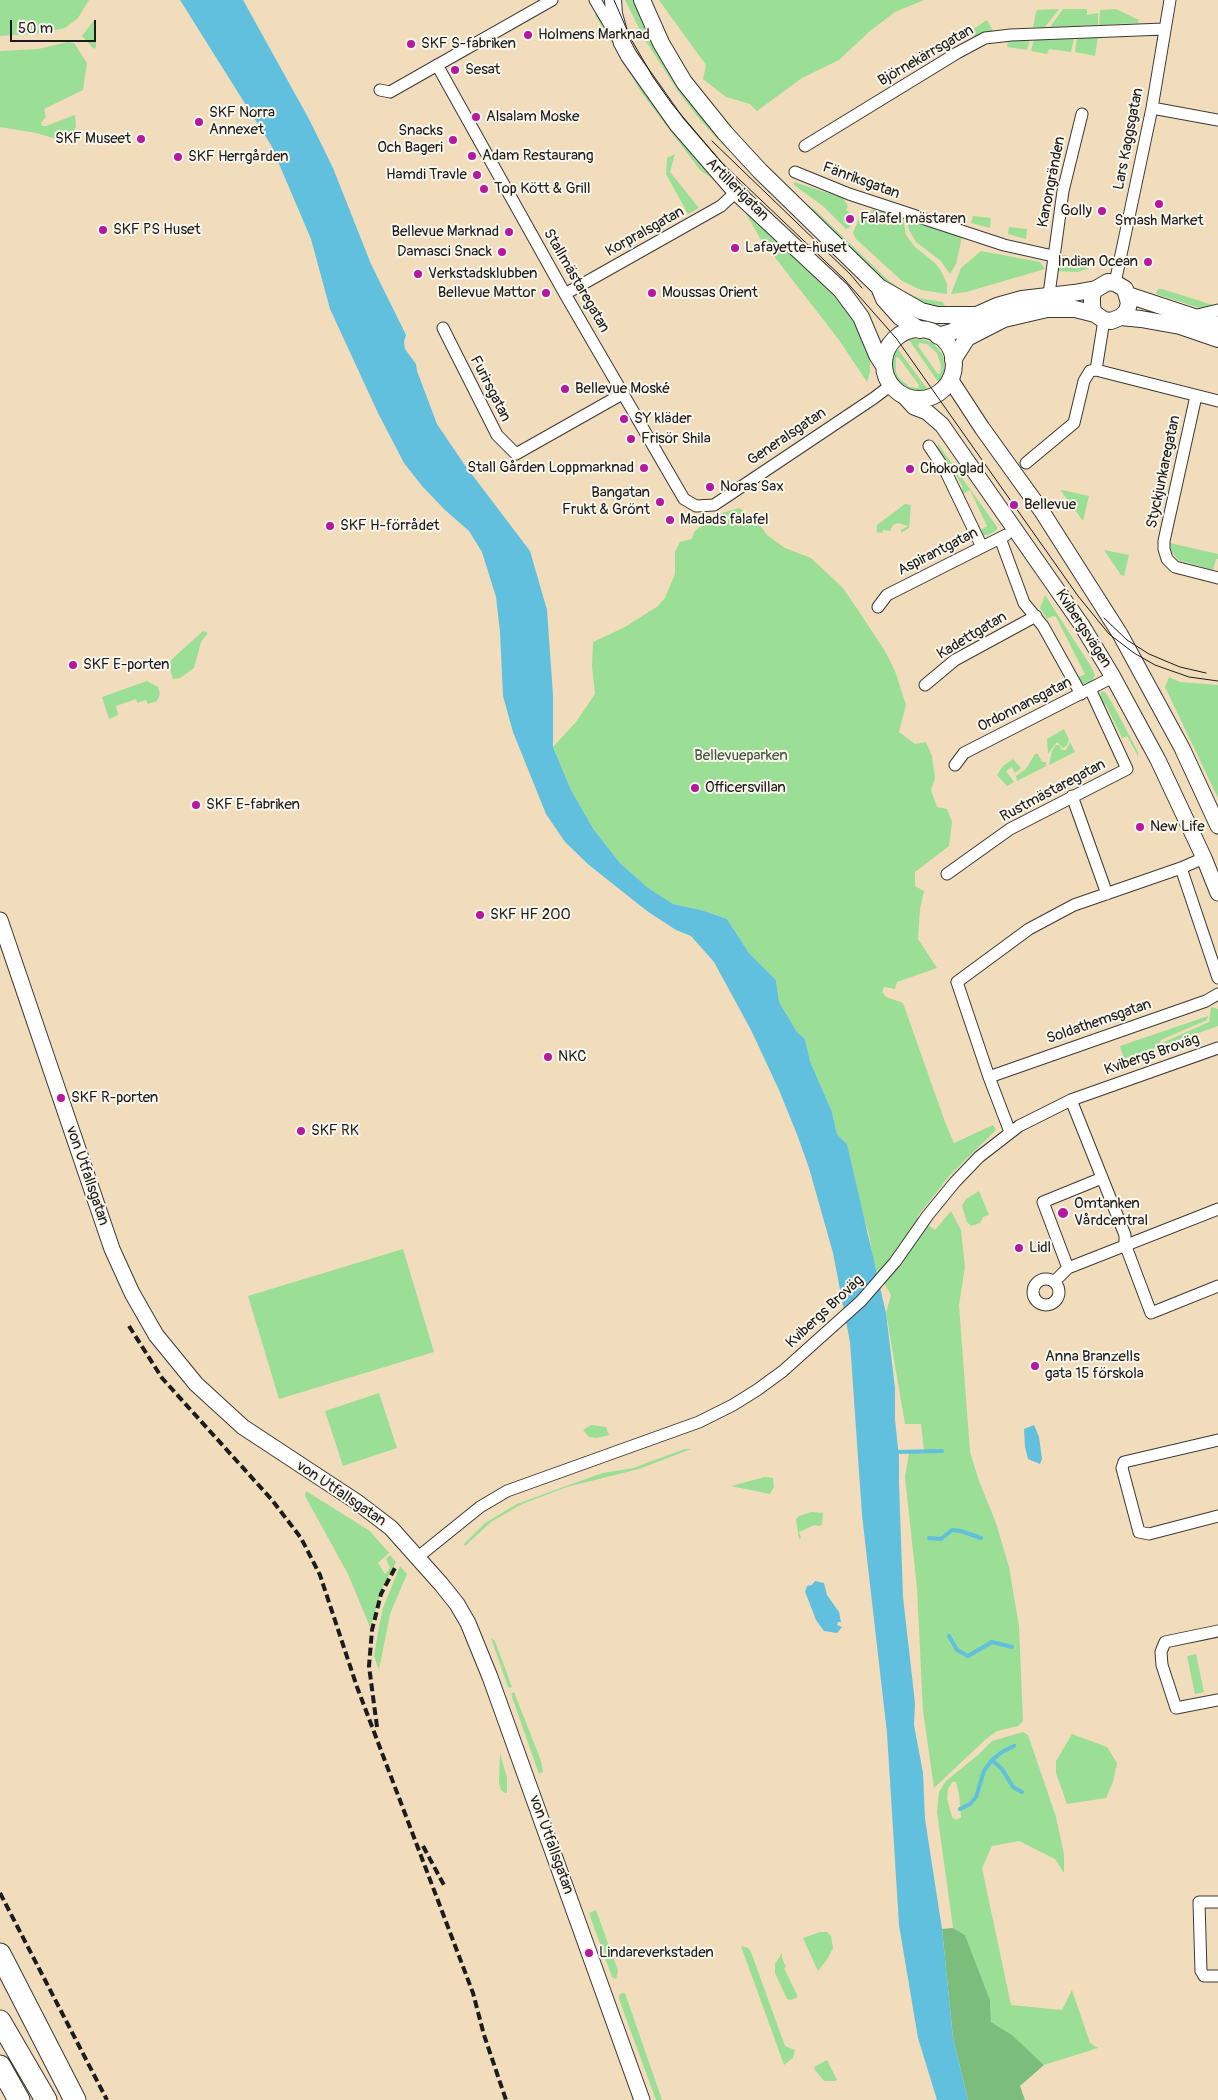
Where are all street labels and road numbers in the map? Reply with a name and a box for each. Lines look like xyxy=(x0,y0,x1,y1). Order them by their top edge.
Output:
street label: Björnekärrsgatan xyxy=(875,21,977,91)
street label: Lars Kaggsgatan xyxy=(1110,86,1148,192)
street label: Kanongränden xyxy=(1034,135,1070,229)
street label: Artillerigatan xyxy=(702,155,772,225)
street label: Fänriksgatan xyxy=(820,159,902,203)
street label: Korpralsgatan xyxy=(602,203,688,261)
street label: Stallmästaregatan xyxy=(539,226,613,336)
street label: Furirsgatan xyxy=(466,353,514,425)
street label: Generalsgatan xyxy=(744,404,830,470)
street label: Styckjunkaregatan xyxy=(1143,414,1185,530)
street label: Aspirantgatan xyxy=(895,524,981,580)
street label: Kvibergsvägen xyxy=(1051,586,1115,672)
street label: Kadettgatan xyxy=(934,608,1010,664)
street label: Ordonnansgatan xyxy=(975,674,1075,736)
street label: Rustmästaregatan xyxy=(997,756,1109,826)
street label: Soldathemsgatan xyxy=(1044,996,1154,1048)
street label: Kvibergs Broväg xyxy=(1102,1030,1202,1080)
street label: von Utfallsgatan xyxy=(62,1124,112,1228)
street label: Kvibergs Broväg xyxy=(783,1272,867,1352)
street label: von Utfallsgatan xyxy=(293,1458,389,1530)
street label: von Utfallsgatan xyxy=(525,1793,577,1897)

